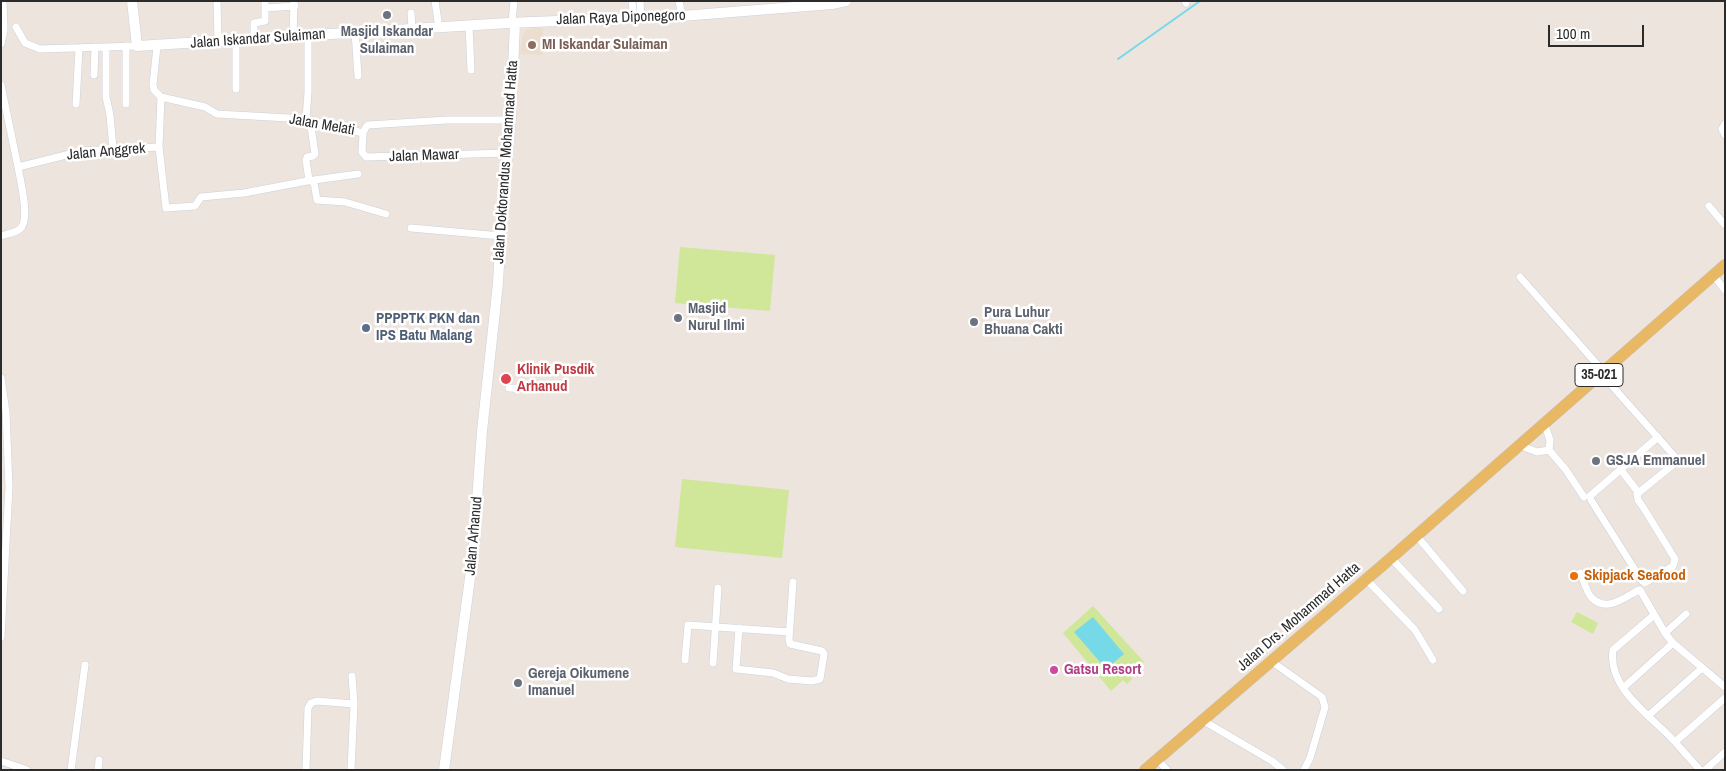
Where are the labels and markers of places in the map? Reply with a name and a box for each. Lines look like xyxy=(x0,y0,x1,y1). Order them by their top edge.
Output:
marker: Masjid Iskandar Sulaiman xyxy=(381,9,393,21)
place label: Masjid Iskandar Sulaiman xyxy=(341,23,433,58)
place label: MI Iskandar Sulaiman xyxy=(542,36,668,54)
marker: MI Iskandar Sulaiman xyxy=(526,39,538,51)
place label: Masjid Nurul Ilmi xyxy=(688,300,745,335)
place label: Pura Luhur Bhuana Cakti xyxy=(984,304,1063,339)
place label: PPPPTK PKN dan IPS Batu Malang xyxy=(376,310,480,345)
marker: Masjid Nurul Ilmi xyxy=(672,312,684,324)
marker: Pura Luhur Bhuana Cakti xyxy=(968,316,980,328)
marker: PPPPTK PKN dan IPS Batu Malang xyxy=(360,322,372,334)
place label: Klinik Pusdik Arhanud xyxy=(517,361,594,396)
marker: Klinik Pusdik Arhanud xyxy=(499,372,513,386)
place label: GSJA Emmanuel xyxy=(1606,452,1705,470)
marker: GSJA Emmanuel xyxy=(1590,455,1602,467)
place label: Skipjack Seafood xyxy=(1584,567,1686,585)
marker: Skipjack Seafood xyxy=(1568,570,1580,582)
place label: Gatsu Resort xyxy=(1064,661,1141,679)
marker: Gatsu Resort xyxy=(1048,664,1060,676)
place label: Gereja Oikumene Imanuel xyxy=(528,665,629,700)
marker: Gereja Oikumene Imanuel xyxy=(512,677,524,689)

